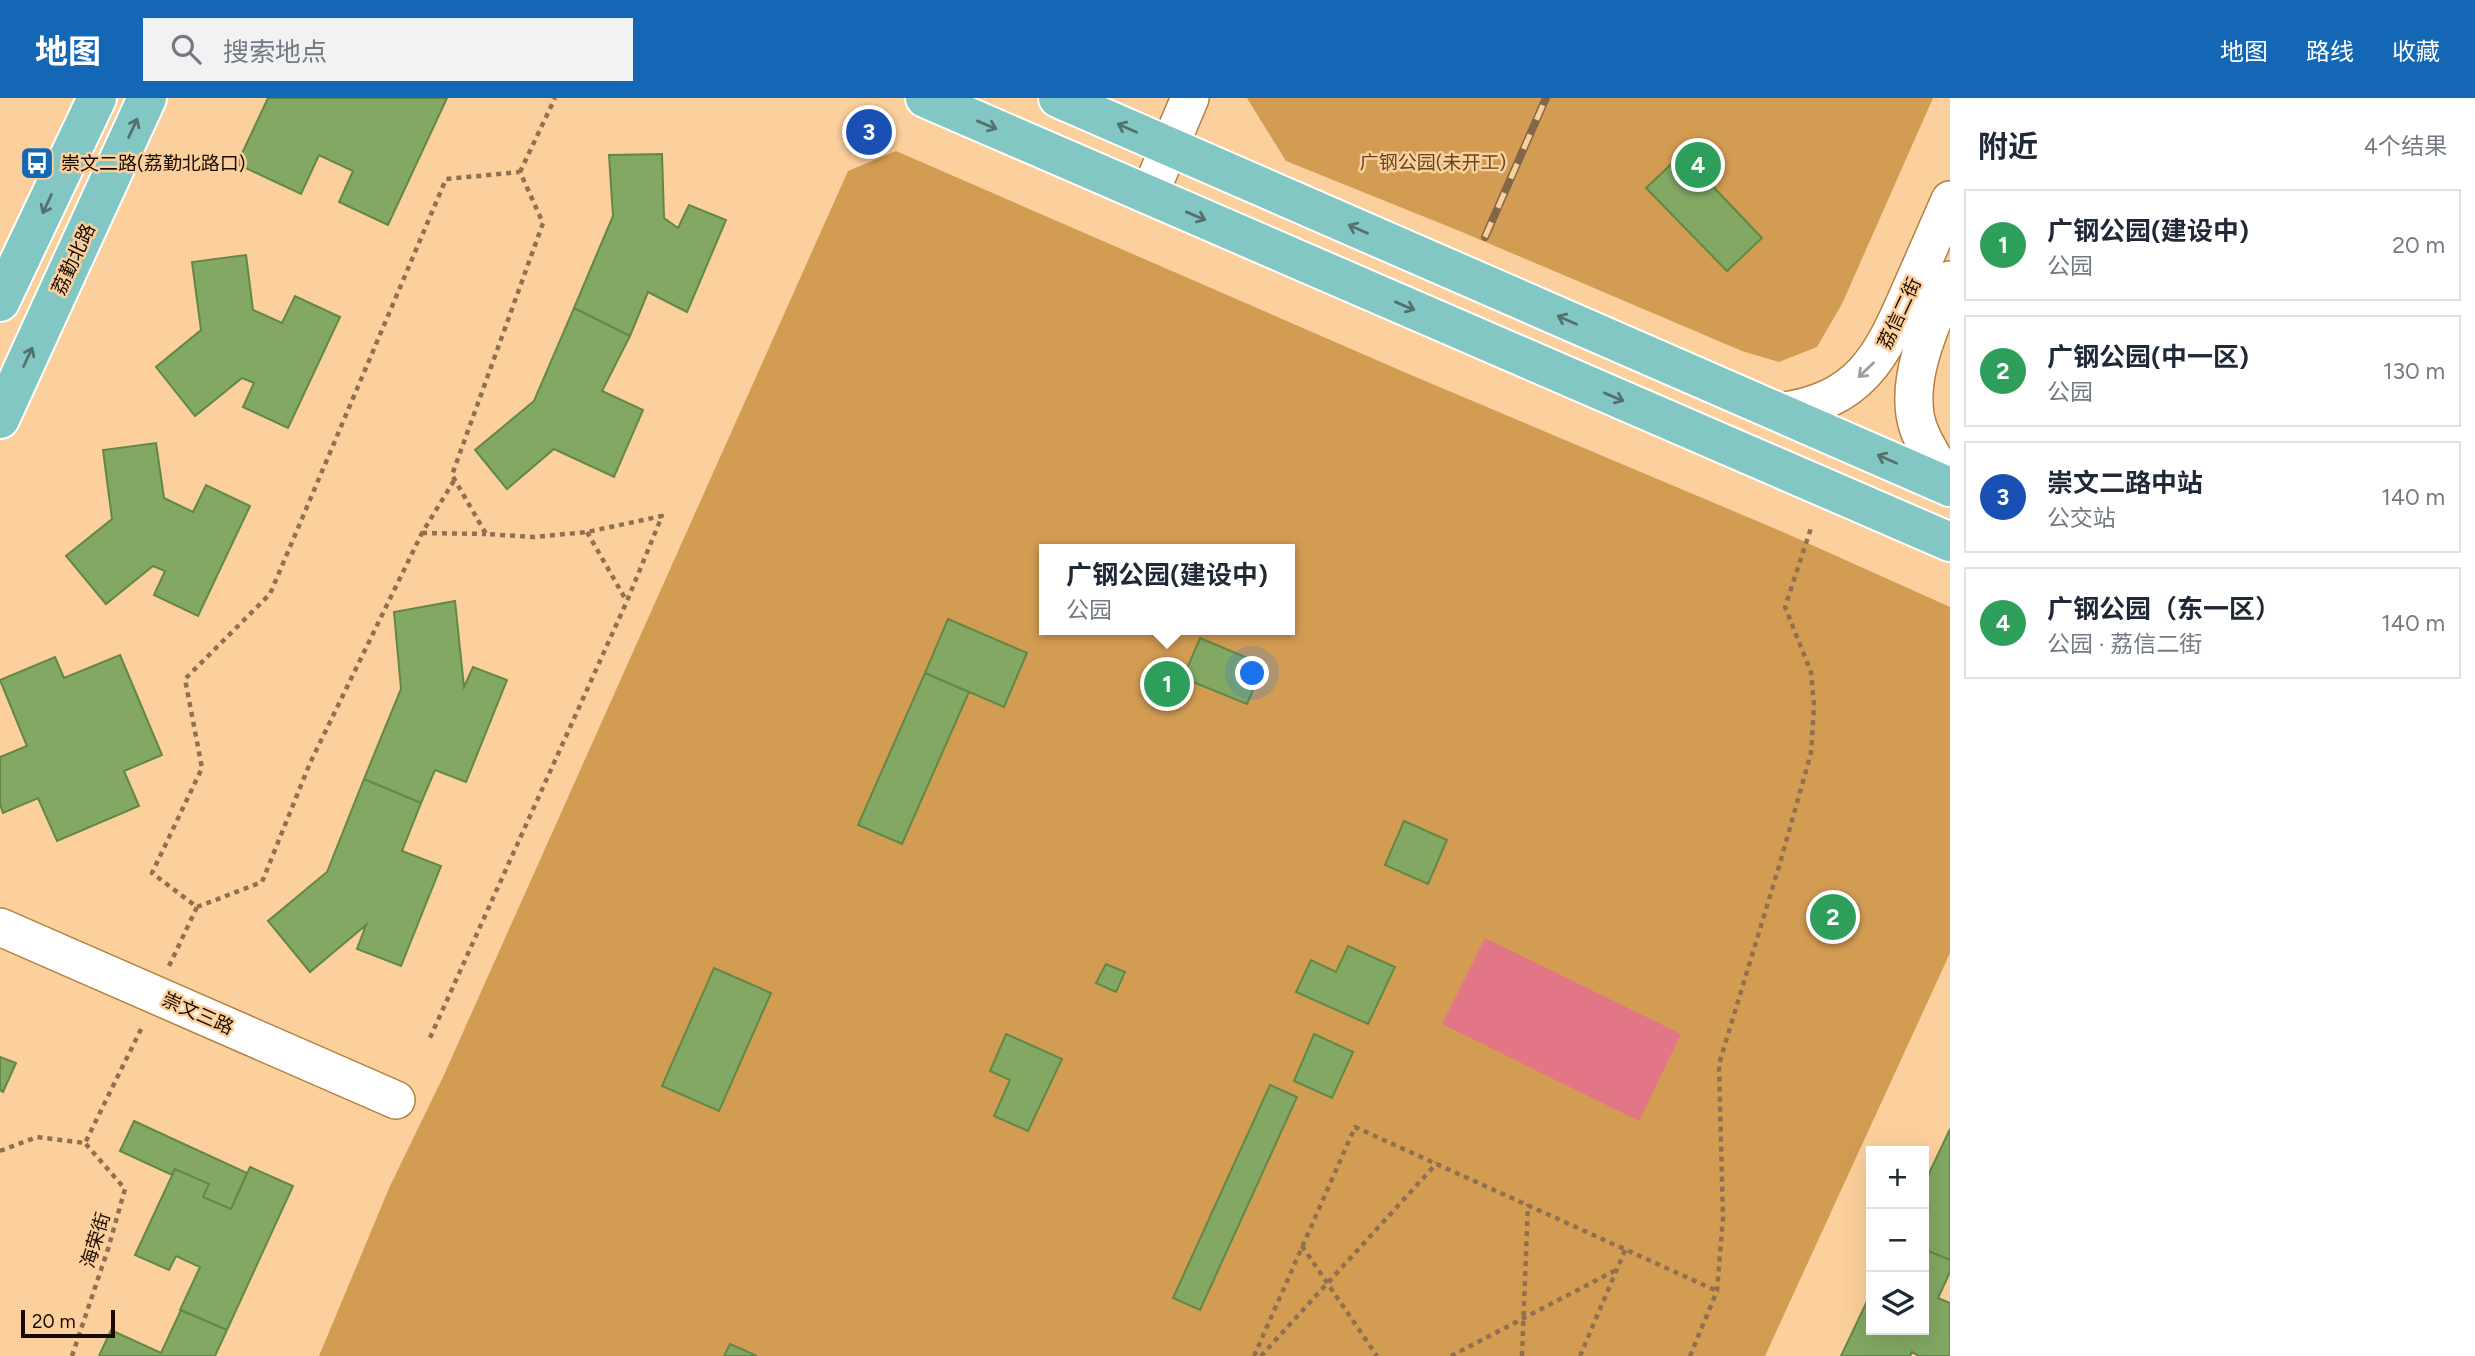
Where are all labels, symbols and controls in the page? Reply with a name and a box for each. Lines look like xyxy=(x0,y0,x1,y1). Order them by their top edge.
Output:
search box xyxy=(143,18,633,81)
icon: search xyxy=(167,30,205,68)
text: 地图 xyxy=(35,32,101,71)
text: 搜索地点 xyxy=(223,36,327,68)
text: 地图 xyxy=(2220,37,2268,66)
text: 路线 xyxy=(2306,37,2354,66)
text: 收藏 xyxy=(2392,37,2440,66)
pin: 3 xyxy=(846,106,892,158)
one-way arrow xyxy=(127,118,140,139)
one-way arrow xyxy=(976,119,998,132)
one-way arrow xyxy=(1117,121,1138,134)
text: 附近 xyxy=(1978,128,2038,165)
text: 4个结果 xyxy=(2364,132,2447,160)
pin: 4 xyxy=(1675,139,1721,191)
bus stop icon: 崇文二路(荔勤北路口) xyxy=(18,144,56,182)
park label: 广钢公园(未开工) xyxy=(1360,151,1506,174)
place label: 崇文二路(荔勤北路口) xyxy=(61,152,245,175)
one-way arrow xyxy=(39,193,53,214)
one-way arrow xyxy=(1185,210,1206,223)
text: 广钢公园(建设中) xyxy=(2047,215,2249,247)
street label: 荔勤北路 xyxy=(47,220,100,299)
one-way arrow xyxy=(1348,222,1369,235)
text: 1 xyxy=(1998,231,2008,259)
text: 20 m xyxy=(2392,231,2445,259)
text: 公园 xyxy=(2047,252,2093,280)
street label: 荔信二街 xyxy=(1873,274,1926,353)
one-way arrow xyxy=(1394,300,1415,313)
one-way arrow xyxy=(1556,313,1578,326)
text: 广钢公园(中一区) xyxy=(2047,341,2249,373)
one-way arrow xyxy=(22,347,35,368)
text: 2 xyxy=(1996,357,2010,385)
text: 130 m xyxy=(2383,357,2445,385)
one-way arrow xyxy=(1858,362,1875,379)
text: 公园 xyxy=(2047,378,2093,406)
one-way arrow xyxy=(1602,391,1624,404)
one-way arrow xyxy=(1877,452,1899,465)
text: 崇文二路中站 xyxy=(2047,467,2203,499)
text: 3 xyxy=(1997,483,2009,511)
text: 140 m xyxy=(2381,483,2445,511)
text: 公交站 xyxy=(2047,504,2116,532)
popup xyxy=(1039,544,1295,635)
text: 广钢公园(建设中) xyxy=(1066,559,1268,591)
text: 广钢公园（东一区） xyxy=(2047,593,2281,625)
text: 公园 xyxy=(1066,596,1112,624)
text: 4 xyxy=(1996,609,2010,637)
text: 140 m xyxy=(2381,609,2445,637)
text: 公园 · 荔信二街 xyxy=(2047,630,2202,658)
your location xyxy=(1235,656,1269,690)
pin: 1 xyxy=(1144,658,1190,710)
pin: 2 xyxy=(1810,891,1856,943)
street label: 崇文三路 xyxy=(158,987,237,1039)
map controls xyxy=(1866,1146,1929,1335)
button: + xyxy=(1866,1146,1929,1209)
button: − xyxy=(1866,1209,1929,1272)
street label: 海荣街 xyxy=(76,1210,115,1271)
button: layers xyxy=(1866,1272,1929,1335)
scale bar xyxy=(21,1307,116,1339)
text: 20 m xyxy=(32,1310,76,1333)

